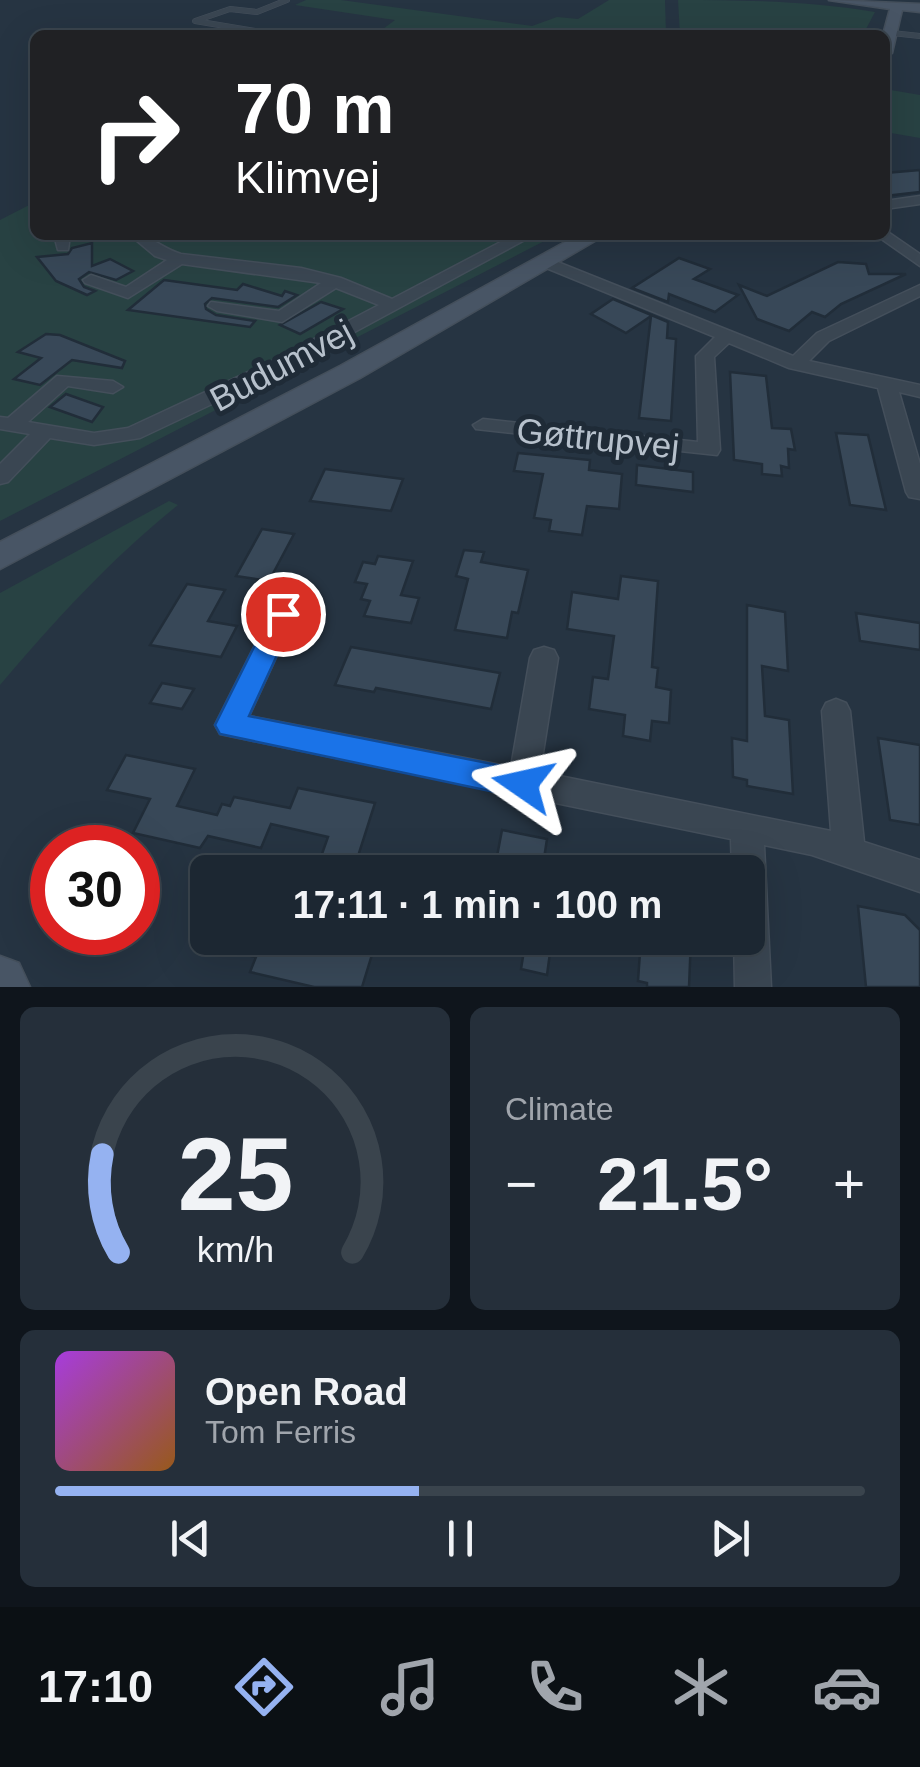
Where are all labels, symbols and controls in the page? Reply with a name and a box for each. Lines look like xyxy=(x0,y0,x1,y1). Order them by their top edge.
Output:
icon: right xyxy=(70,70,200,200)
text: 70 m xyxy=(235,70,395,148)
text: Klimvej xyxy=(235,152,380,203)
street label: Budumvej xyxy=(203,311,359,419)
street label: Gøttrupvej xyxy=(515,410,681,466)
pin xyxy=(241,572,326,657)
icon: arrive xyxy=(256,587,311,642)
position arrow xyxy=(471,732,575,836)
speed limit sign: 30 xyxy=(30,825,160,955)
text: 17:11 · 1 min · 100 m xyxy=(293,884,662,926)
text: Climate xyxy=(505,1091,613,1127)
text: 25 xyxy=(177,1116,293,1232)
text: 21.5° xyxy=(597,1142,773,1226)
text: − xyxy=(505,1153,537,1215)
text: + xyxy=(833,1153,865,1215)
text: km/h xyxy=(196,1230,274,1270)
text: Open Road xyxy=(205,1371,408,1413)
text: Tom Ferris xyxy=(205,1414,356,1450)
icon: previous xyxy=(163,1511,218,1566)
icon: pause xyxy=(433,1511,488,1566)
icon: next xyxy=(703,1511,758,1566)
icon: directions xyxy=(229,1652,299,1722)
icon: music xyxy=(375,1652,445,1722)
icon: phone xyxy=(520,1652,590,1722)
icon: climate xyxy=(666,1652,736,1722)
icon: car xyxy=(812,1652,882,1722)
text: 17:10 xyxy=(38,1661,153,1712)

